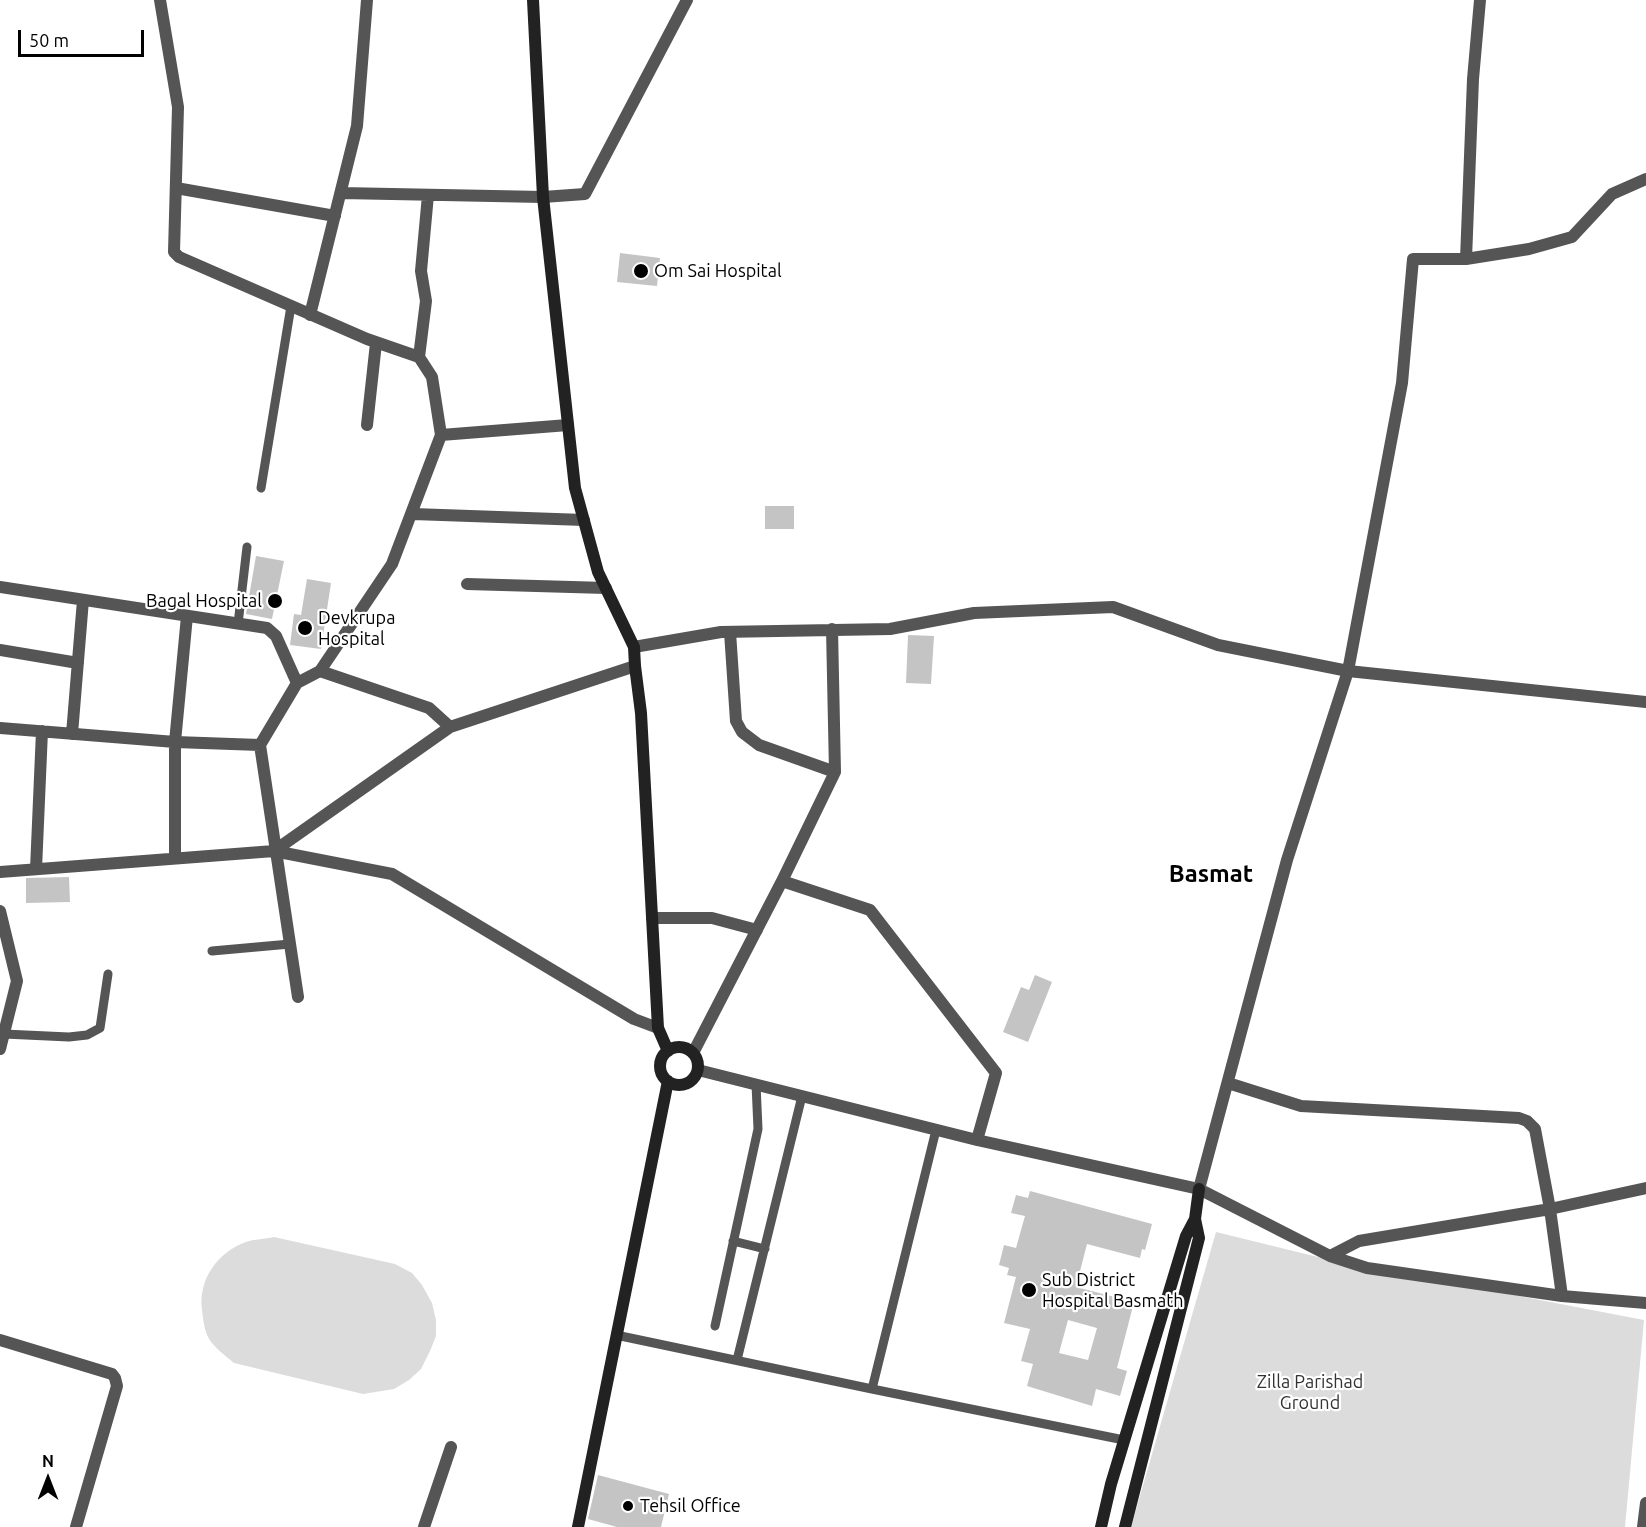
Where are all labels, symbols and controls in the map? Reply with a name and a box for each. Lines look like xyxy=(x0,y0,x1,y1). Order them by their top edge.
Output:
scale bar xyxy=(21,18,147,56)
text: 50 m xyxy=(29,30,69,50)
place label: Om Sai Hospital xyxy=(654,260,782,282)
marker: Om Sai Hospital xyxy=(632,262,650,280)
place label: Bagal Hospital xyxy=(146,590,262,612)
marker: Bagal Hospital xyxy=(266,592,284,610)
place label: Devkrupa Hospital xyxy=(318,607,395,650)
marker: Devkrupa Hospital xyxy=(296,619,314,637)
district label: Basmat xyxy=(1169,860,1253,888)
place label: Sub District Hospital Basmath xyxy=(1042,1269,1184,1312)
marker: Sub District Hospital Basmath xyxy=(1020,1281,1038,1299)
park label: Zilla Parishad Ground xyxy=(1257,1371,1363,1414)
north arrow xyxy=(18,1449,78,1509)
text: N xyxy=(42,1452,54,1470)
place label: Tehsil Office xyxy=(640,1495,741,1517)
marker: Tehsil Office xyxy=(621,1499,635,1513)

